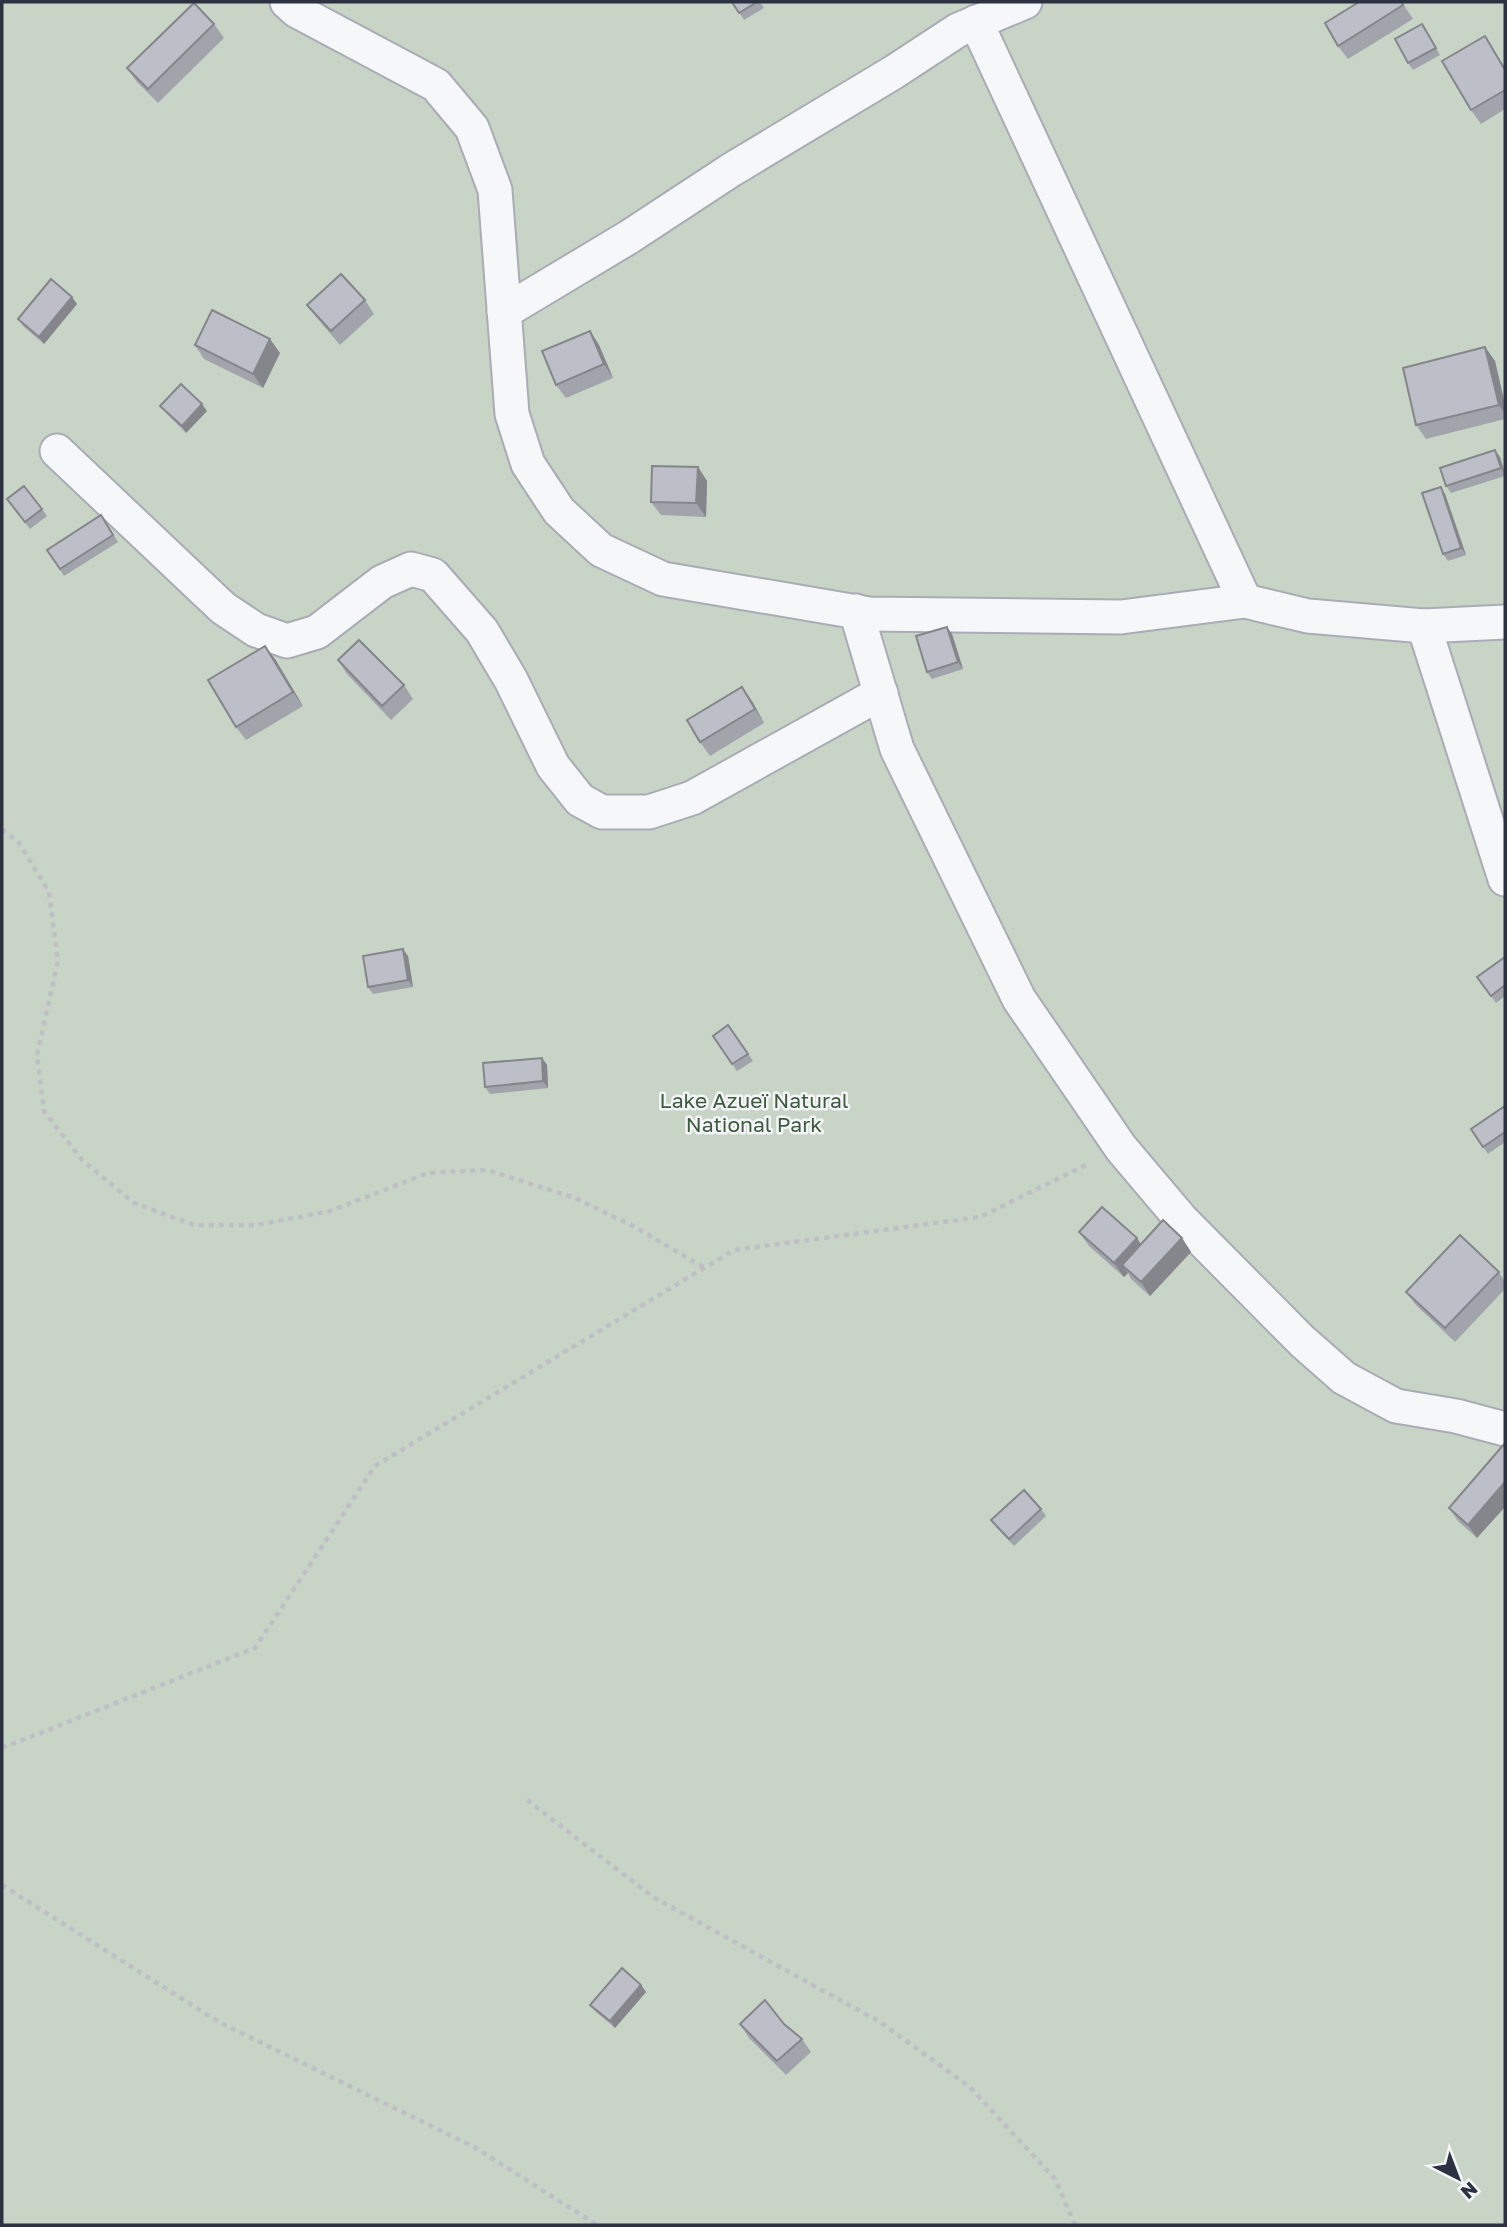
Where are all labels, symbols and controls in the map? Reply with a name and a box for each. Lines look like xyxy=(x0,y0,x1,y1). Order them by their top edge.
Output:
park label: Lake Azueï Natural National Park xyxy=(660,1087,848,1137)
north arrow xyxy=(1423,2143,1493,2213)
text: N xyxy=(1457,2178,1483,2204)

